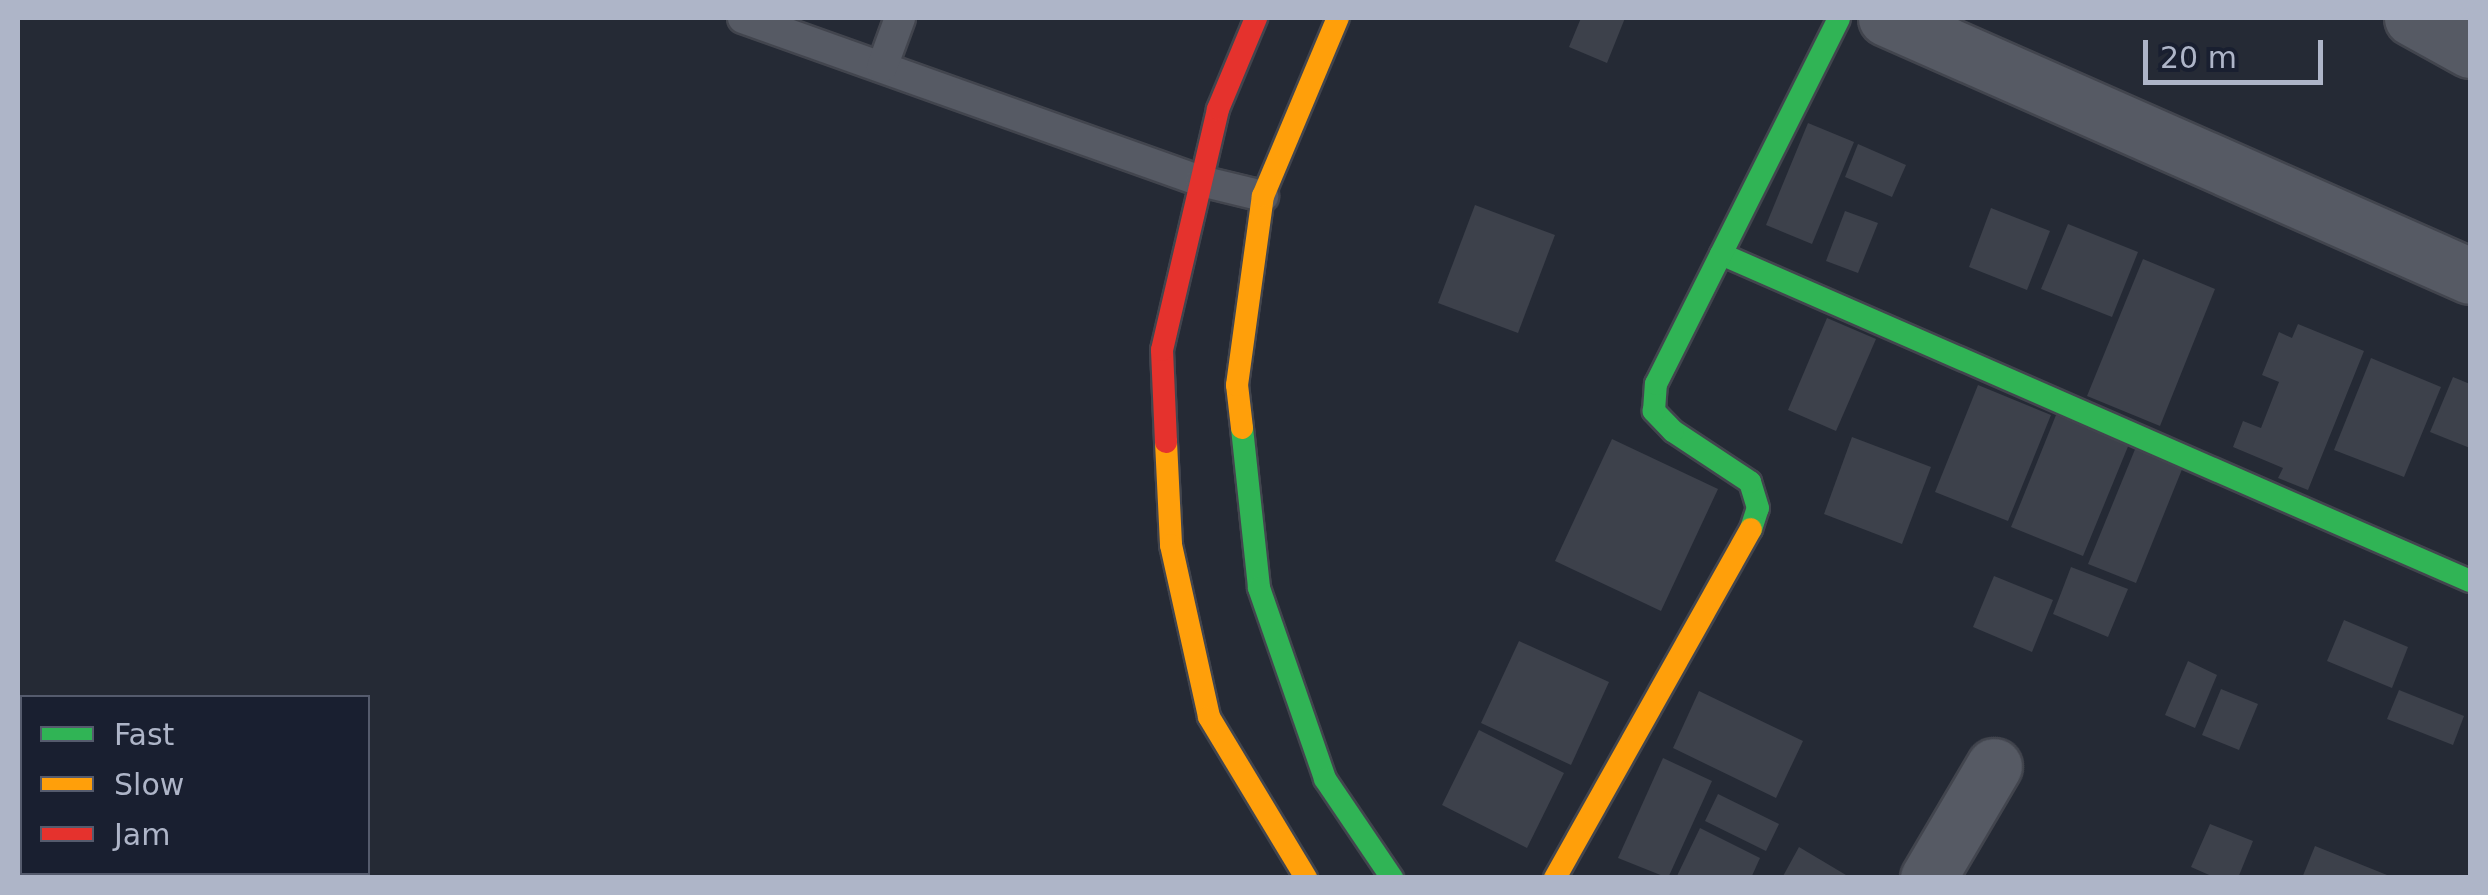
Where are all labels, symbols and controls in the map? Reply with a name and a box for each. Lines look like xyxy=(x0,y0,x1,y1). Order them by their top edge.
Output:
scale bar xyxy=(2148,20,2328,82)
text: 20 m xyxy=(2160,40,2237,75)
legend xyxy=(20,695,370,875)
text: Fast xyxy=(114,717,174,752)
text: Slow xyxy=(114,767,184,802)
text: Jam xyxy=(114,817,170,852)

